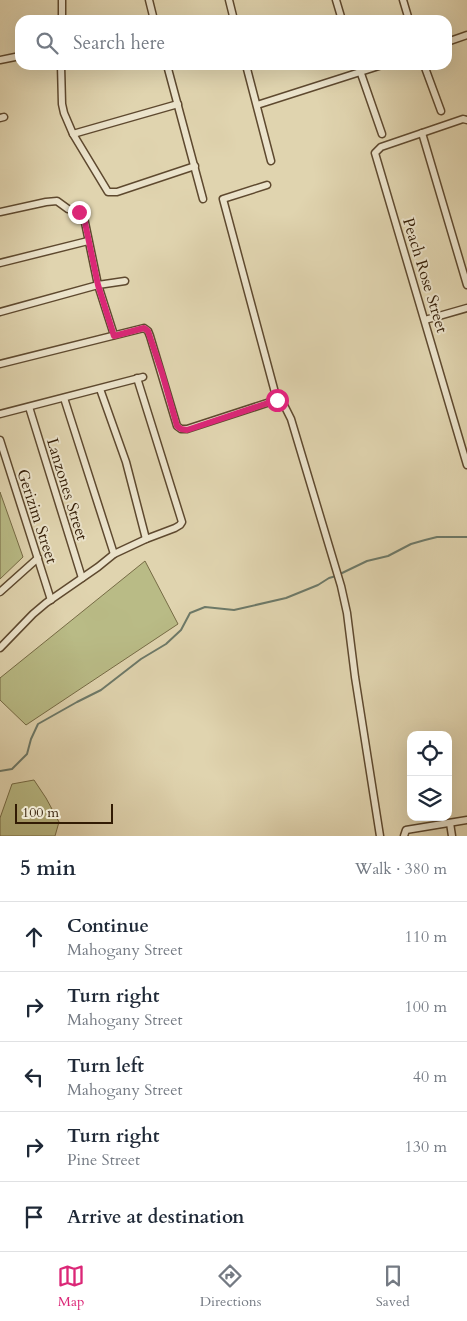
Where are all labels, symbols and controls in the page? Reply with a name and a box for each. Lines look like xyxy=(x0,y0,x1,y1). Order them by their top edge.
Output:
search box xyxy=(15,15,452,70)
icon: search xyxy=(33,29,61,57)
text: Search here xyxy=(73,30,165,56)
route end xyxy=(68,201,91,224)
street label: Peach Rose Street xyxy=(397,215,453,335)
route start xyxy=(266,389,289,412)
street label: Lanzones Street xyxy=(41,435,93,543)
street label: Gerizim Street xyxy=(11,466,63,566)
map controls xyxy=(407,731,452,821)
button: locate xyxy=(407,731,452,776)
button: layers xyxy=(407,776,452,821)
scale bar xyxy=(15,801,112,824)
text: 100 m xyxy=(22,803,59,822)
text: 5 min xyxy=(20,854,76,883)
text: Walk · 380 m xyxy=(355,858,447,880)
text: Continue xyxy=(67,913,149,939)
icon: ahead xyxy=(20,923,48,951)
text: 110 m xyxy=(405,926,447,948)
text: Mahogany Street xyxy=(67,939,183,961)
text: Turn right xyxy=(67,983,159,1009)
icon: right xyxy=(20,993,48,1021)
text: 100 m xyxy=(405,996,447,1018)
text: Mahogany Street xyxy=(67,1009,183,1031)
text: Turn left xyxy=(67,1053,144,1079)
icon: left xyxy=(20,1063,48,1091)
text: 40 m xyxy=(413,1066,447,1088)
text: Mahogany Street xyxy=(67,1079,183,1101)
text: Turn right xyxy=(67,1123,159,1149)
icon: right xyxy=(20,1133,48,1161)
text: 130 m xyxy=(405,1136,447,1158)
text: Pine Street xyxy=(67,1149,140,1171)
icon: arrive xyxy=(20,1203,48,1231)
text: Arrive at destination xyxy=(67,1204,244,1230)
tab: Map xyxy=(57,1262,85,1311)
tab: Directions xyxy=(200,1262,261,1311)
tab: Saved xyxy=(376,1262,410,1311)

